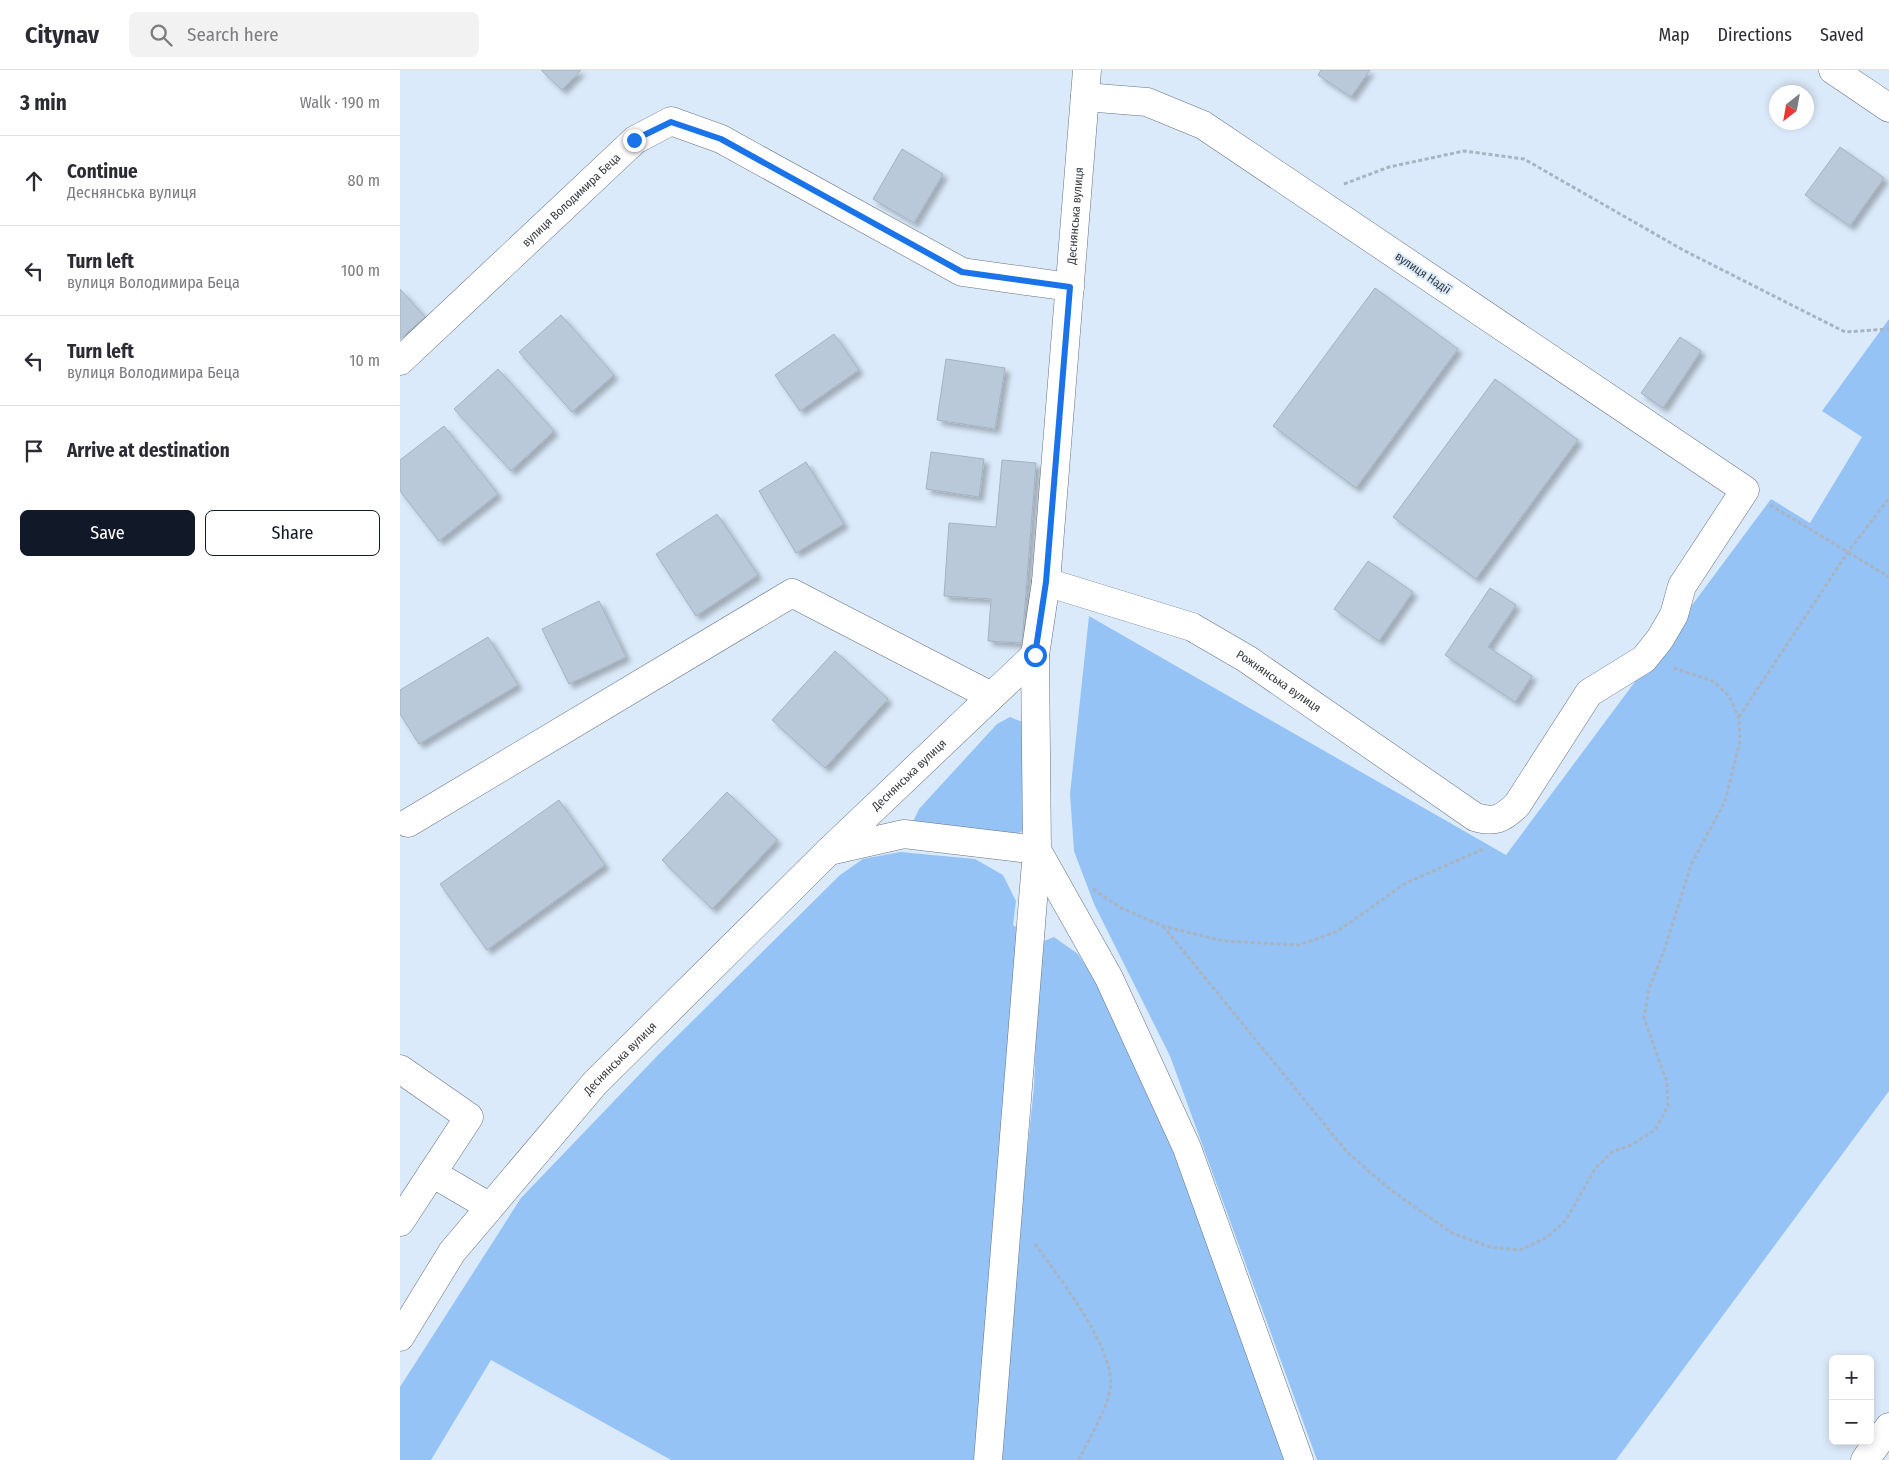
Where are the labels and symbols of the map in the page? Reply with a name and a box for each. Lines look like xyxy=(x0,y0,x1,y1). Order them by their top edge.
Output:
north arrow xyxy=(1769,85,1814,130)
route end xyxy=(623,129,646,152)
street label: вулиця Володимира Беца xyxy=(519,150,623,250)
street label: Деснянська вулиця xyxy=(1064,167,1086,266)
street label: вулиця Надії xyxy=(1392,249,1454,297)
route start xyxy=(1024,644,1047,667)
street label: Рожнянська вулиця xyxy=(1234,647,1324,715)
street label: Деснянська вулиця xyxy=(868,736,949,814)
street label: Деснянська вулиця xyxy=(580,1019,659,1099)

